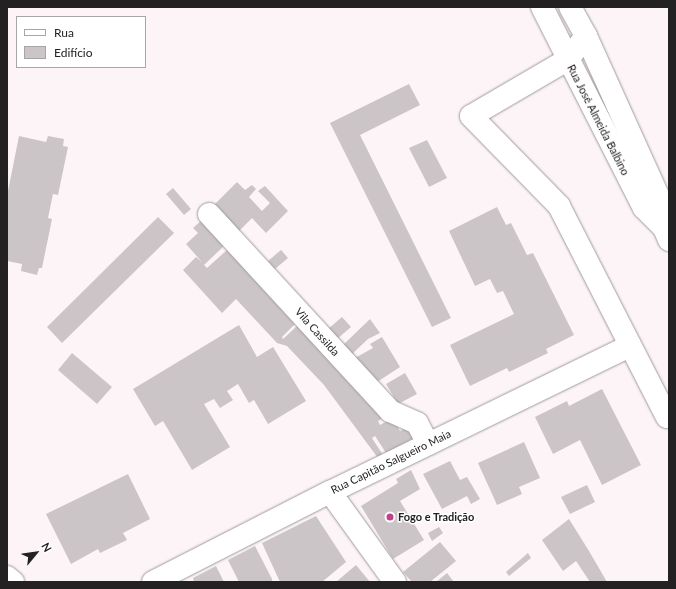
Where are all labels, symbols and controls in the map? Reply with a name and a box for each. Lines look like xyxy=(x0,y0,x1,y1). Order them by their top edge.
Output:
legend xyxy=(16,16,146,68)
text: Rua xyxy=(54,25,74,40)
text: Edifício xyxy=(54,45,93,60)
street label: Rua José Almeida Balbino xyxy=(564,62,632,178)
street label: Vila Cassilda xyxy=(292,305,342,359)
street label: Rua Capitão Salgueiro Maia xyxy=(329,427,453,497)
place label: Fogo e Tradição xyxy=(398,510,475,524)
marker: Fogo e Tradição xyxy=(385,512,395,522)
north arrow xyxy=(16,533,56,573)
text: N xyxy=(39,540,55,554)

